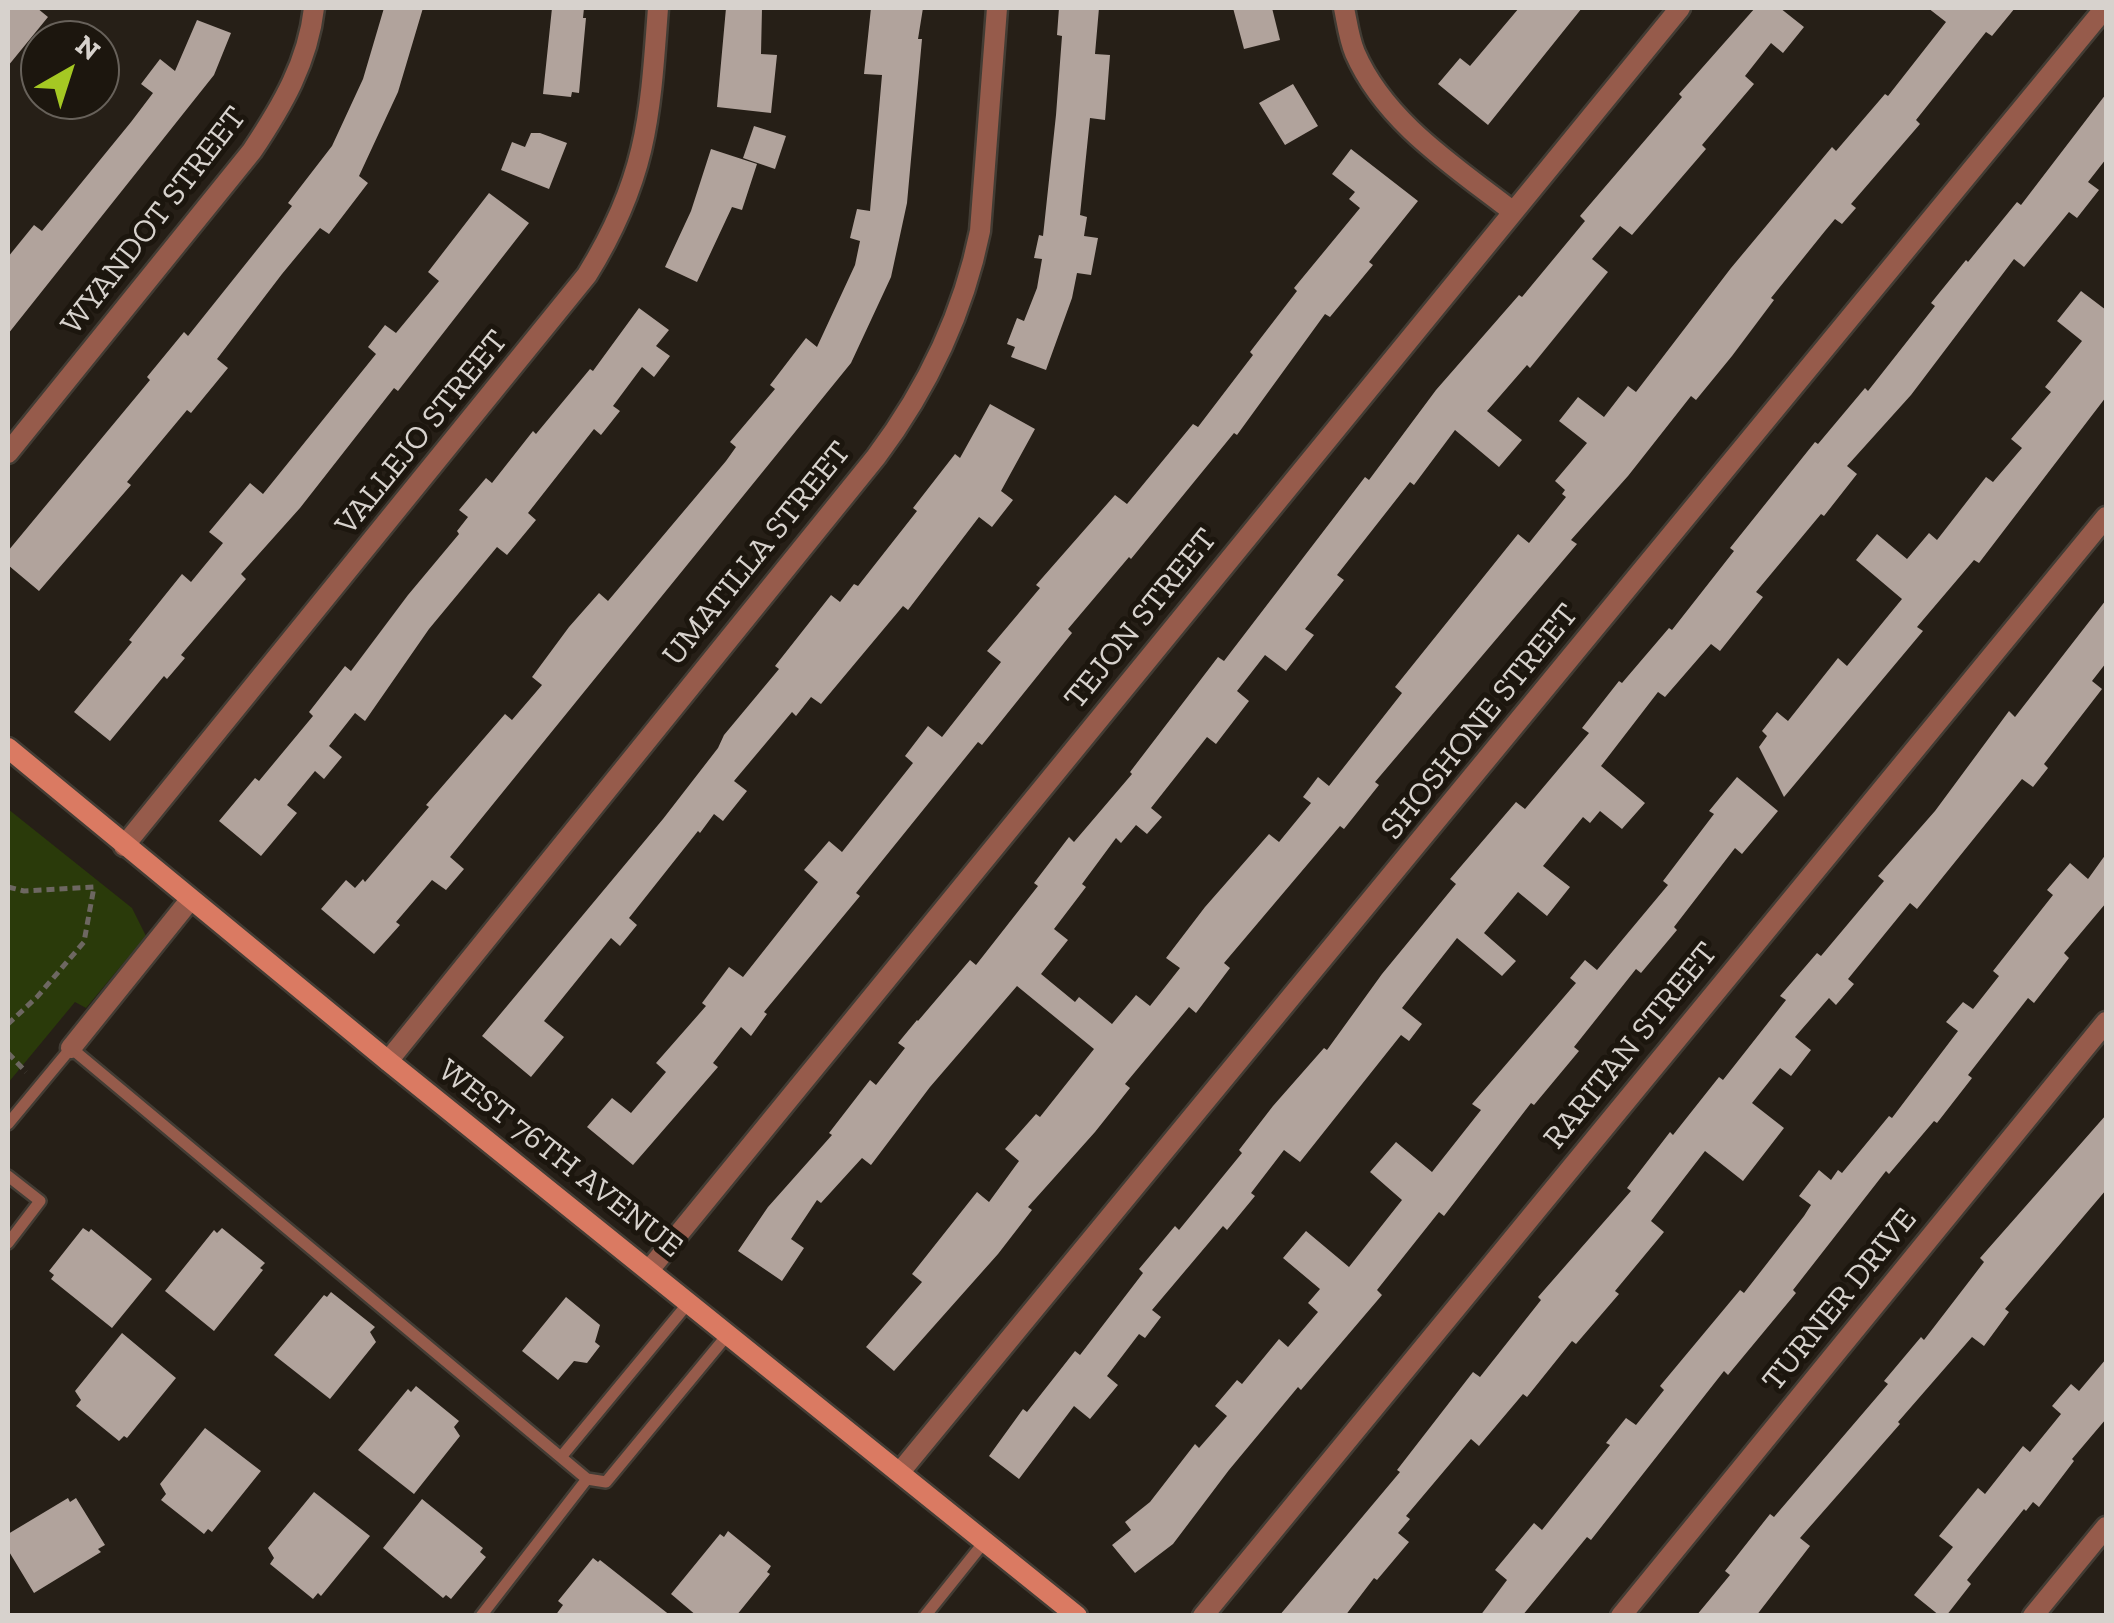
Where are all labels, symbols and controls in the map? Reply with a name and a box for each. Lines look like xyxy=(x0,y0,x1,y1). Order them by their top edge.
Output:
north arrow xyxy=(20,20,120,120)
text: N xyxy=(69,28,107,67)
street label: WYANDOT STREET xyxy=(53,100,255,342)
street label: VALLEJO STREET xyxy=(328,323,516,543)
street label: UMATILLA STREET xyxy=(655,434,859,674)
street label: TEJON STREET xyxy=(1057,521,1225,717)
street label: SHOSHONE STREET xyxy=(1373,597,1587,847)
street label: RARITAN STREET xyxy=(1536,935,1726,1157)
street label: WEST 76TH AVENUE xyxy=(430,1052,690,1266)
street label: TURNER DRIVE xyxy=(1755,1201,1925,1399)

